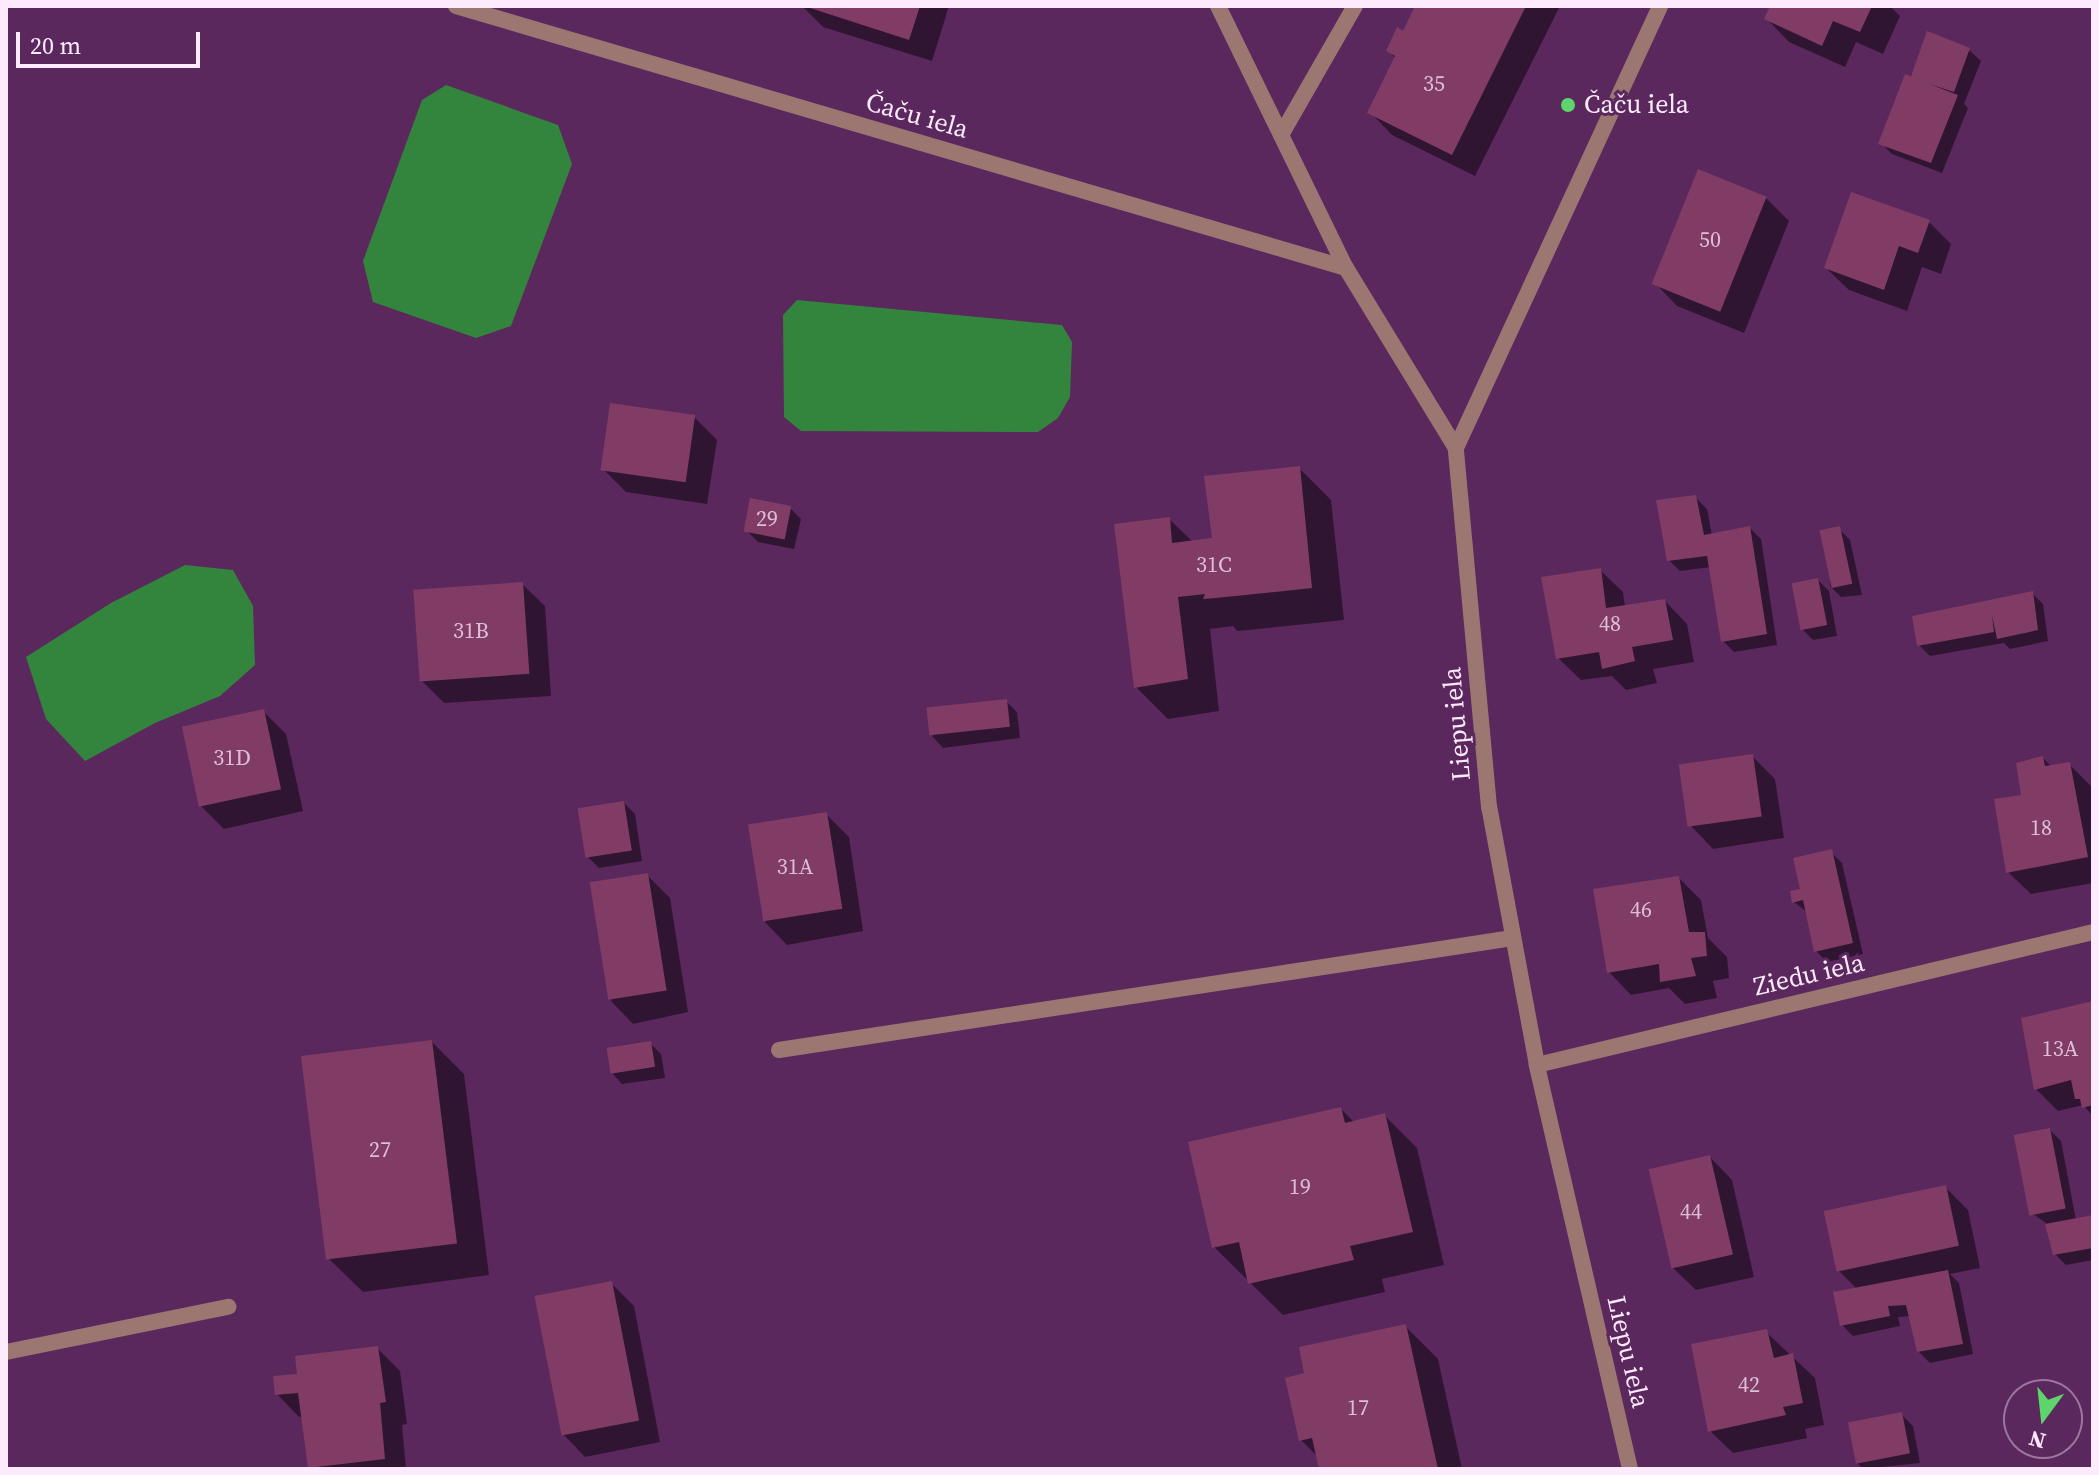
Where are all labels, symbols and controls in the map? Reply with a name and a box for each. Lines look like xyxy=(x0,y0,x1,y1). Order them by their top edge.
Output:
scale bar xyxy=(20,16,204,66)
text: 20 m xyxy=(30,29,81,62)
house number: 35 xyxy=(1423,71,1445,97)
street label: Čaču iela xyxy=(862,87,972,145)
place label: Čaču iela xyxy=(1584,89,1689,121)
marker: Čaču iela xyxy=(1559,96,1577,114)
house number: 50 xyxy=(1699,227,1721,253)
house number: 29 xyxy=(756,506,778,532)
house number: 31C xyxy=(1196,552,1232,578)
house number: 48 xyxy=(1599,611,1621,637)
house number: 31B xyxy=(453,618,489,644)
street label: Liepu iela xyxy=(1436,666,1478,782)
house number: 31D xyxy=(213,745,251,771)
house number: 18 xyxy=(2030,815,2052,841)
house number: 31A xyxy=(777,854,813,880)
house number: 46 xyxy=(1630,897,1652,923)
street label: Ziedu iela xyxy=(1751,947,1867,1003)
house number: 13A xyxy=(2042,1036,2078,1062)
house number: 27 xyxy=(369,1137,391,1163)
house number: 19 xyxy=(1289,1174,1311,1200)
house number: 44 xyxy=(1680,1199,1702,1225)
street label: Liepu iela xyxy=(1600,1293,1656,1411)
house number: 42 xyxy=(1738,1372,1760,1398)
north arrow xyxy=(2003,1379,2083,1459)
house number: 17 xyxy=(1347,1395,1369,1421)
text: N xyxy=(2026,1424,2049,1457)

